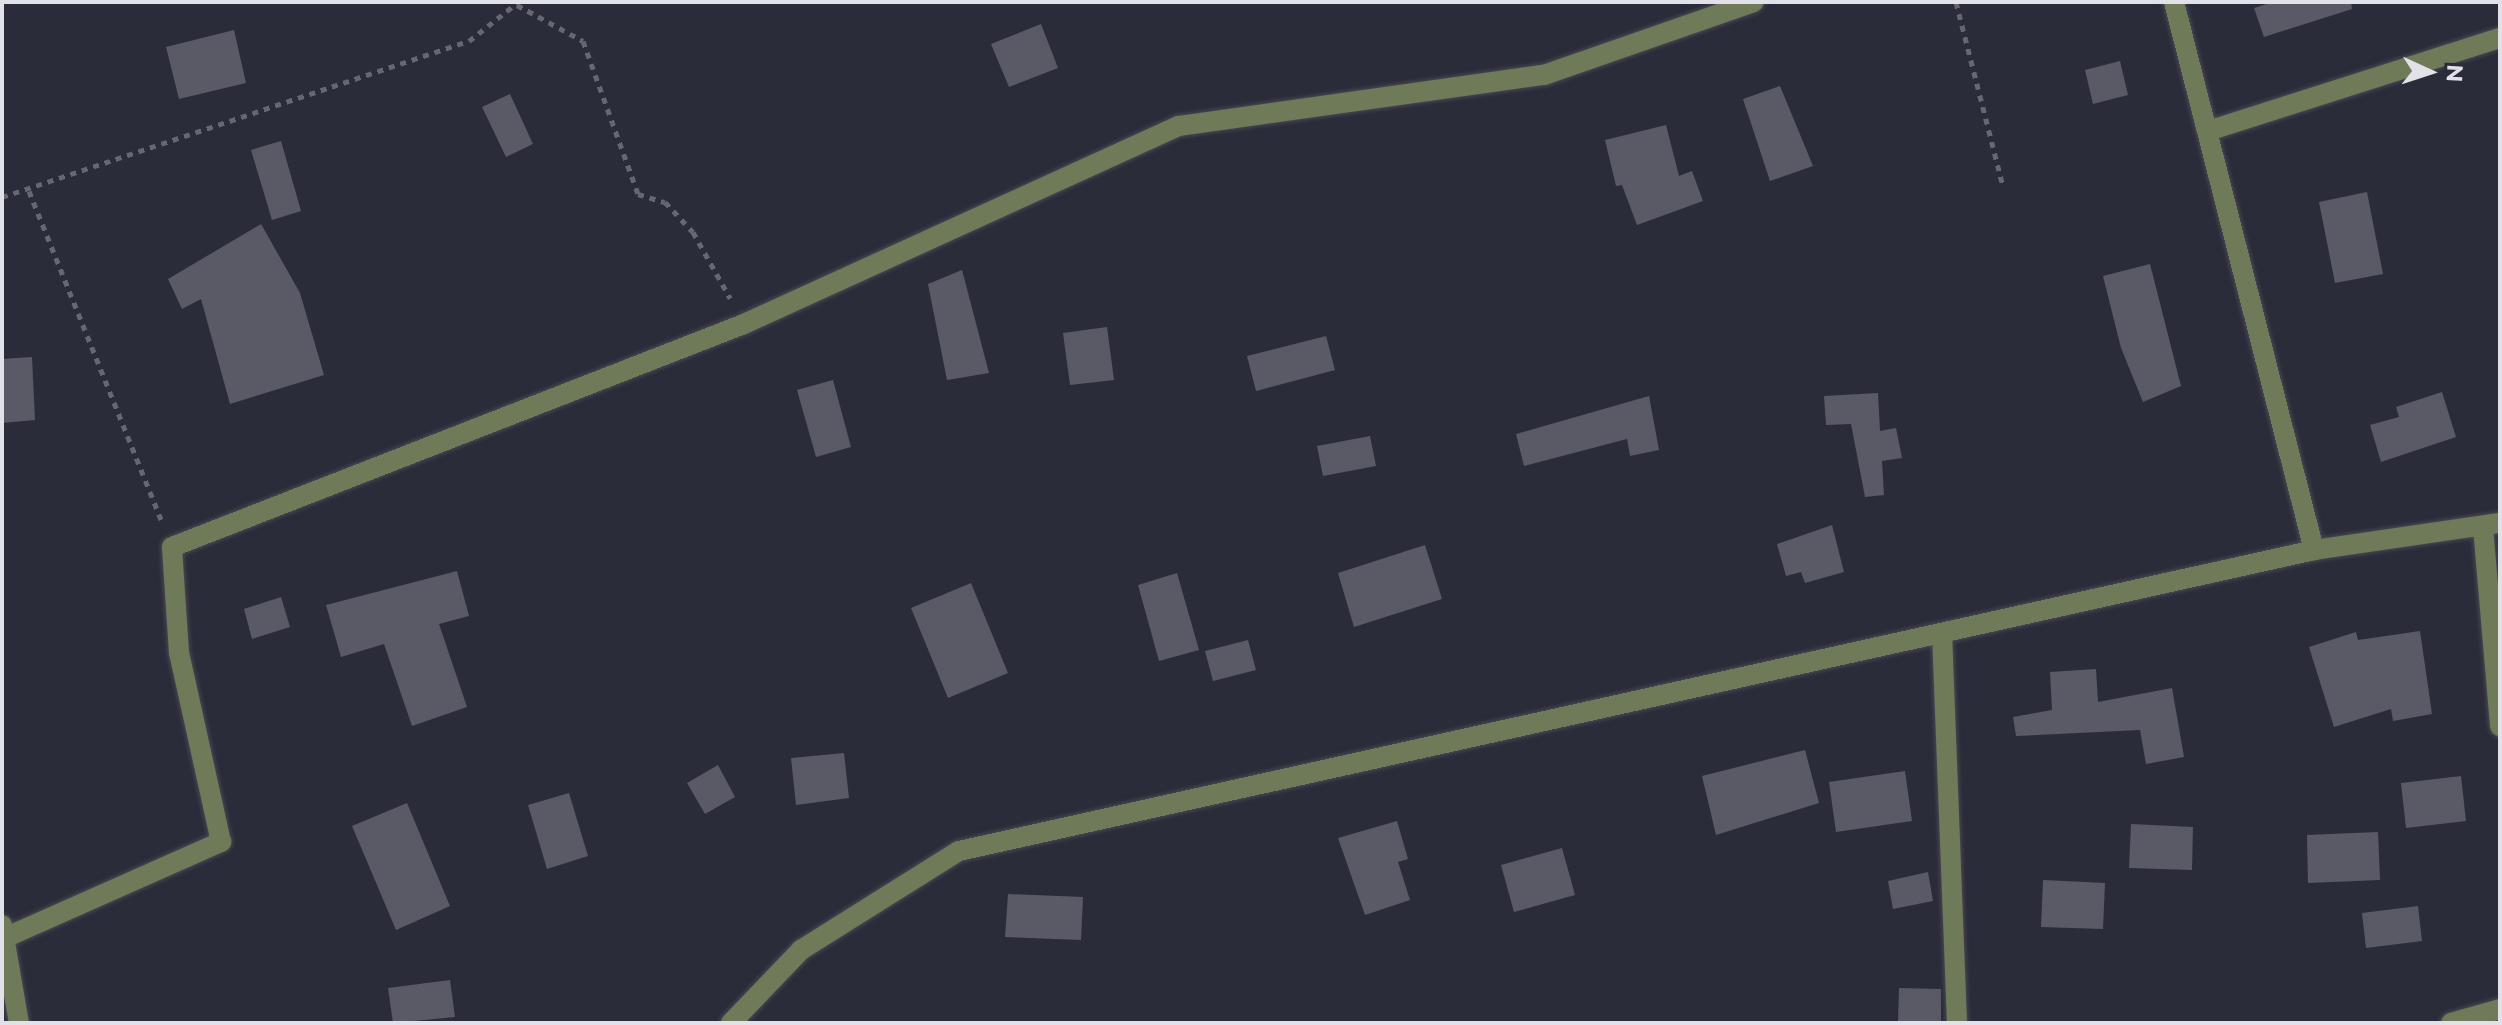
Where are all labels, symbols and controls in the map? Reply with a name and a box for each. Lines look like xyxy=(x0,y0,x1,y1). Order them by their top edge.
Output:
north arrow xyxy=(2390,32,2470,112)
text: N xyxy=(2441,64,2468,83)

